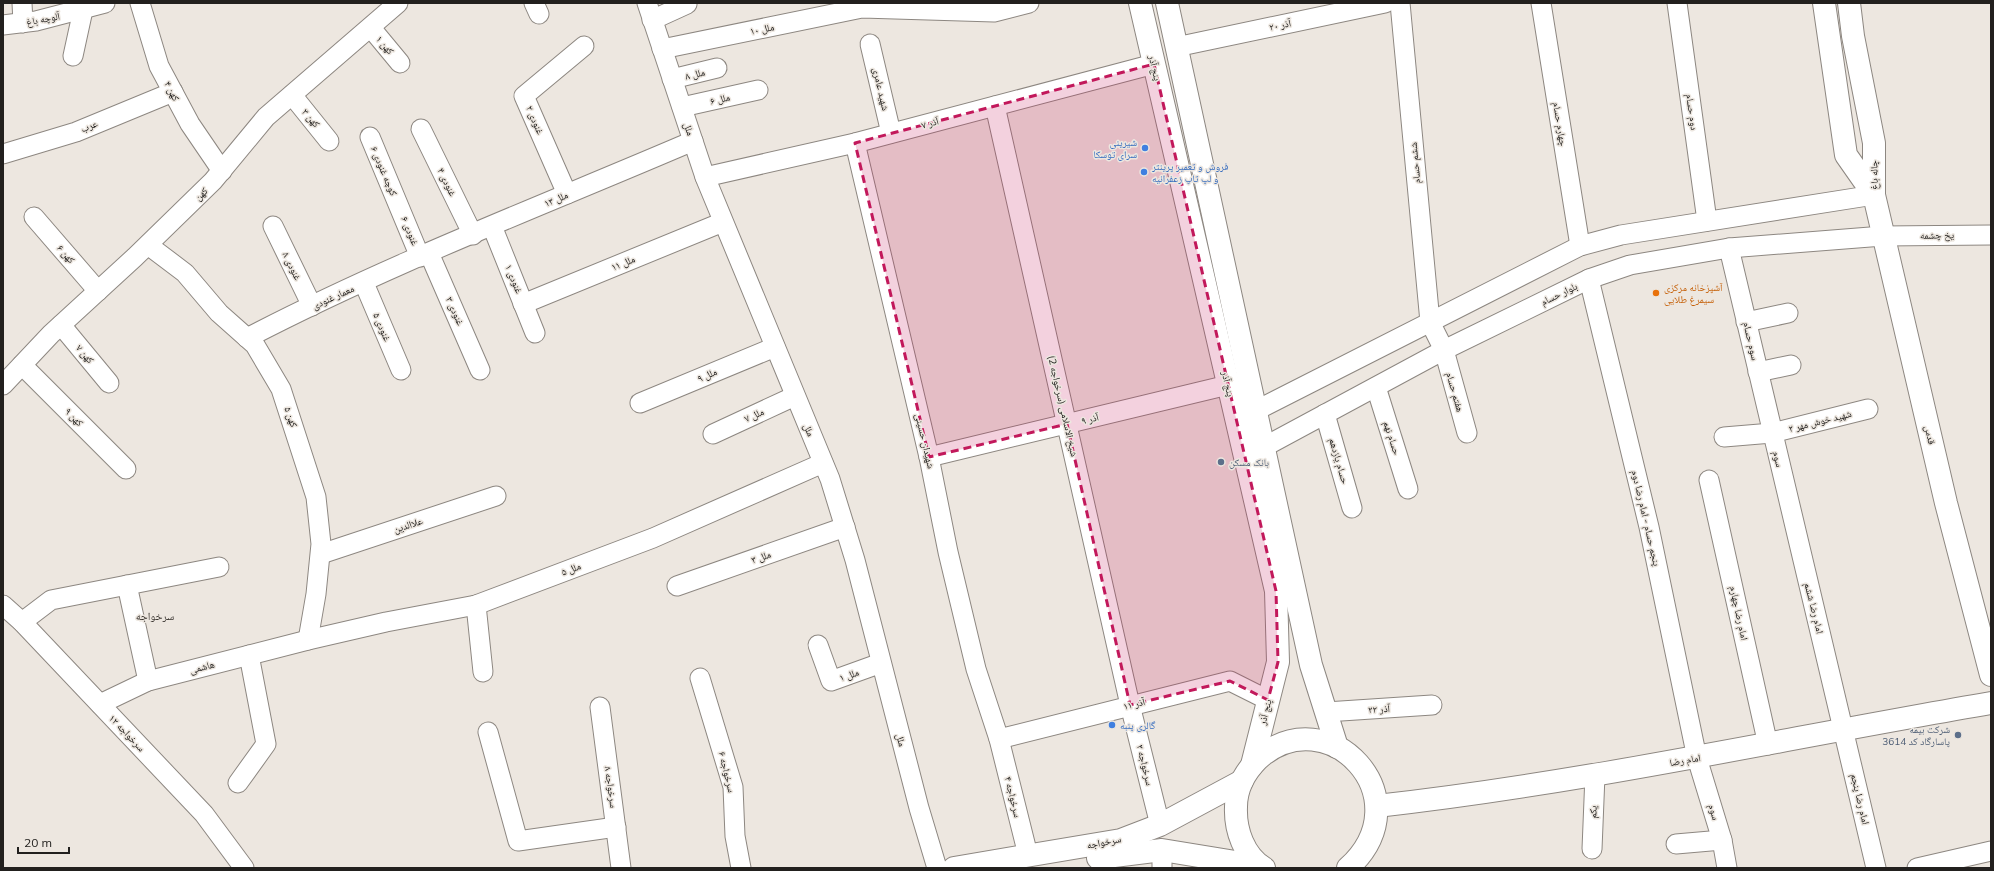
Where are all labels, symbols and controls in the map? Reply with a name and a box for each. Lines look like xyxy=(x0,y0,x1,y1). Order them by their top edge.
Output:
street label: آلوچه باغ xyxy=(25,9,61,29)
street label: ۲۰ آذر xyxy=(1268,16,1293,34)
street label: ۱۰ ملل xyxy=(749,20,776,38)
street label: ۱ کهن xyxy=(373,33,397,57)
street label: پنج آذر xyxy=(1145,53,1164,82)
street label: ۸ ملل xyxy=(684,65,707,83)
street label: شهید عامری xyxy=(870,66,892,112)
street label: ۴ کهن xyxy=(161,79,183,103)
street label: ۶ ملل xyxy=(709,90,732,108)
street label: دوم حسام xyxy=(1682,93,1701,131)
street label: چهارم حسام xyxy=(1549,101,1570,148)
street label: ۲ غنودی xyxy=(523,104,547,136)
street label: ۳ کهن xyxy=(299,106,323,130)
street label: آذر ۷ xyxy=(920,114,941,132)
street label: عرب xyxy=(79,117,99,135)
street label: ملل xyxy=(681,121,697,138)
place label: شیرینی سرای توسکا xyxy=(1093,136,1137,161)
street label: ششم حسام xyxy=(1407,141,1424,184)
marker: شیرینی سرای توسکا xyxy=(1140,143,1150,153)
street label: کوچه غنودی ۶ xyxy=(368,144,400,198)
place label: فروش و تعمیر پرینتر و لپ تاپ زعفرانیه xyxy=(1151,160,1228,185)
street label: چاله باغ xyxy=(1867,160,1881,190)
street label: ۴ غنودی xyxy=(435,166,459,198)
marker: فروش و تعمیر پرینتر و لپ تاپ زعفرانیه xyxy=(1139,167,1149,177)
street label: کهن xyxy=(192,185,210,203)
street label: ملل ۱۳ xyxy=(542,188,570,210)
street label: ۶ غنودی xyxy=(398,215,422,247)
street label: یخ چشمه xyxy=(1920,228,1954,242)
street label: کهن ۶ xyxy=(54,242,78,266)
street label: ۸ غنودی xyxy=(280,250,304,282)
street label: ۱۱ ملل xyxy=(609,252,637,274)
street label: ۱ غنودی xyxy=(502,263,526,295)
street label: بلوار حسام xyxy=(1539,279,1580,309)
street label: معمار غنودی xyxy=(310,281,356,312)
place label: آشپزخانه مرکزی سیمرغ طلایی xyxy=(1664,281,1723,306)
marker: آشپزخانه مرکزی سیمرغ طلایی xyxy=(1651,288,1661,298)
street label: ۳ غنودی xyxy=(443,295,467,327)
street label: ۵ غنودی xyxy=(370,311,394,343)
street label: سوم حسام xyxy=(1739,320,1762,362)
street label: ۷ کهن xyxy=(73,342,97,366)
street label: شیخ الاسلامی (سرخواجه 2) xyxy=(1045,354,1081,458)
street label: ملل ۹ xyxy=(695,365,719,385)
street label: پنج آذر xyxy=(1218,369,1237,398)
street label: هفتم حسام xyxy=(1442,371,1467,414)
street label: ۹ کهن xyxy=(62,405,86,429)
street label: ۵ کهن xyxy=(281,405,301,429)
street label: ۷ ملل xyxy=(742,405,766,425)
street label: ۲ شهید خوش مهر xyxy=(1787,407,1853,435)
street label: ۹ آذر xyxy=(1080,410,1100,427)
street label: شهیدان حسینی xyxy=(912,412,938,470)
street label: حسام نهم xyxy=(1379,419,1404,457)
street label: ملل xyxy=(800,422,818,439)
street label: قدس xyxy=(1922,424,1938,446)
street label: حسام یازدهم xyxy=(1325,436,1352,486)
street label: سوم xyxy=(1769,450,1786,469)
place label: بانک مسکن xyxy=(1229,456,1269,469)
marker: بانک مسکن xyxy=(1216,457,1226,467)
street label: پنجم حسام - امام رضا دوم xyxy=(1628,469,1663,568)
street label: علاالدین xyxy=(392,514,424,536)
street label: ملل ۳ xyxy=(749,547,773,566)
street label: ملل ۵ xyxy=(559,559,583,579)
street label: امام رضا ششم xyxy=(1800,581,1827,635)
street label: امام رضا چهارم xyxy=(1726,585,1751,642)
district label: سرخواجه xyxy=(136,609,174,623)
street label: هاشمی xyxy=(188,657,216,677)
street label: ملل ۱ xyxy=(837,665,861,684)
street label: آذر ۱۱ xyxy=(1122,695,1147,713)
street label: پنج آذر xyxy=(1255,698,1275,727)
street label: ۲۲ آذر xyxy=(1368,702,1391,716)
street label: ۱۲ سرخواجه xyxy=(106,712,148,755)
place label: گالری پنبه xyxy=(1120,719,1156,732)
marker: گالری پنبه xyxy=(1107,720,1117,730)
place label: شرکت بیمه پاسارگاد کد 3614 xyxy=(1882,723,1950,748)
marker: شرکت بیمه پاسارگاد کد 3614 xyxy=(1953,730,1963,740)
street label: ملل xyxy=(893,732,909,748)
street label: سرخواجه ۲ xyxy=(1134,743,1156,787)
street label: سرخواجه ۶ xyxy=(716,750,738,794)
street label: امام رضا xyxy=(1668,751,1702,770)
street label: ۸ سرخواجه xyxy=(602,765,620,809)
street label: امام رضا پنجم xyxy=(1847,772,1872,826)
street label: سرخواجه ۴ xyxy=(1002,775,1024,819)
street label: سوم xyxy=(1704,802,1723,822)
street label: یکم xyxy=(1586,805,1601,819)
scale bar xyxy=(18,829,69,855)
street label: سرخواجه xyxy=(1086,832,1123,852)
text: 20 m xyxy=(24,835,52,850)

